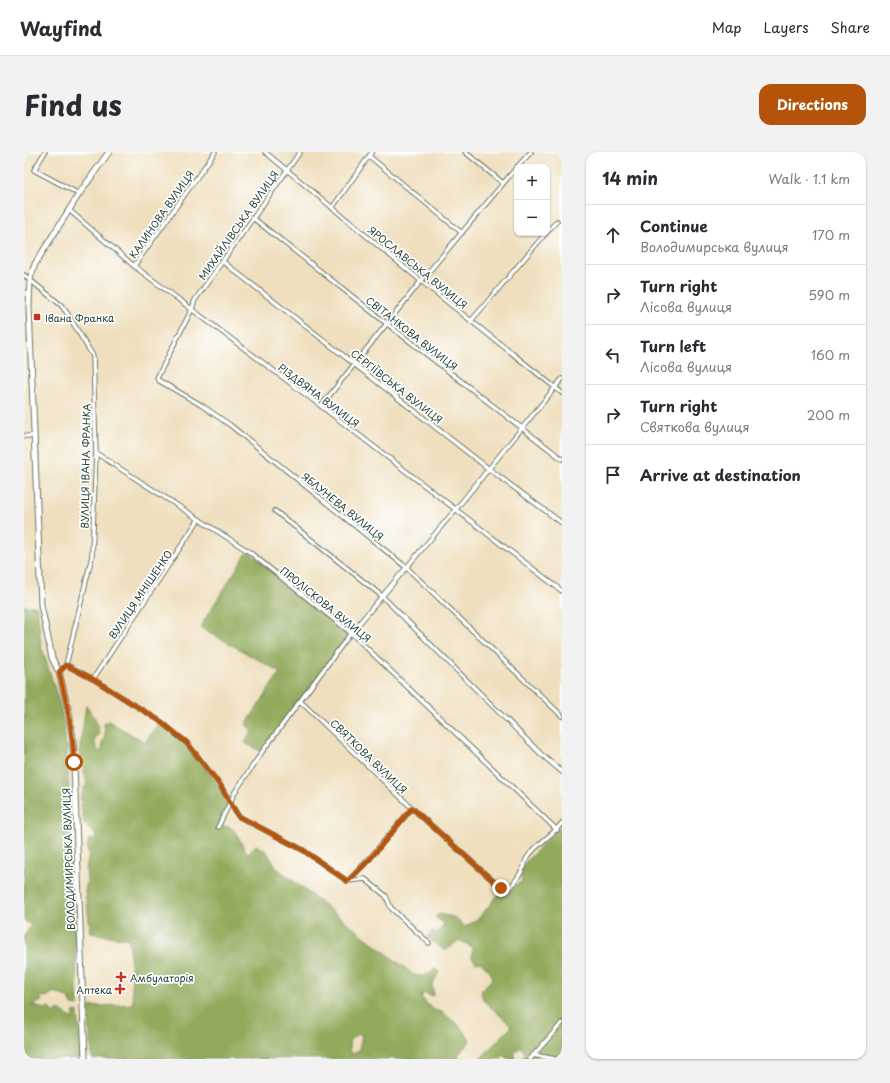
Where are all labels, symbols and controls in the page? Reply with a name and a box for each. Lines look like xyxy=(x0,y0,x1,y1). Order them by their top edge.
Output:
text: Wayfind xyxy=(20,14,102,42)
text: Map xyxy=(712,17,742,38)
text: Layers xyxy=(764,17,809,38)
text: Share xyxy=(831,17,870,38)
text: Find us xyxy=(24,83,122,126)
button: Directions xyxy=(759,84,866,125)
map controls xyxy=(514,164,550,236)
button: + xyxy=(514,164,550,200)
text: 14 min xyxy=(602,165,658,191)
street label: КАЛИНОВА ВУЛИЦЯ xyxy=(125,167,197,261)
street label: МИХАЙЛІВСЬКА ВУЛИЦЯ xyxy=(194,167,282,283)
text: Walk · 1.1 km xyxy=(769,169,850,188)
button: − xyxy=(514,200,550,236)
text: Continue xyxy=(640,214,708,237)
street label: ЯРОСЛАВСЬКА ВУЛИЦЯ xyxy=(364,222,471,312)
icon: ahead xyxy=(602,224,624,246)
text: 170 m xyxy=(812,225,850,244)
text: Володимирська вулиця xyxy=(640,237,789,256)
text: Turn right xyxy=(640,274,717,297)
icon: right xyxy=(602,284,624,306)
text: 590 m xyxy=(808,285,850,304)
street label: СВІТАНКОВА ВУЛИЦЯ xyxy=(363,292,461,374)
text: Лісова вулиця xyxy=(640,297,732,316)
place label: Івана Франка xyxy=(45,310,115,325)
marker: Івана Франка xyxy=(32,312,42,322)
text: Turn left xyxy=(640,334,706,357)
icon: left xyxy=(602,344,624,366)
street label: СЕРГІЇВСЬКА ВУЛИЦЯ xyxy=(348,345,446,427)
text: 160 m xyxy=(811,345,850,364)
text: Лісова вулиця xyxy=(640,357,732,376)
street label: РІЗДВЯНА ВУЛИЦЯ xyxy=(275,360,363,431)
text: Turn right xyxy=(640,394,717,417)
street label: ВУЛИЦЯ ІВАНА ФРАНКА xyxy=(76,403,94,529)
icon: right xyxy=(602,404,624,426)
text: 200 m xyxy=(807,405,850,424)
text: Святкова вулиця xyxy=(640,417,749,436)
text: Arrive at destination xyxy=(640,463,801,486)
icon: arrive xyxy=(602,464,624,486)
street label: ЯБЛУНЕВА ВУЛИЦЯ xyxy=(299,468,387,544)
street label: ВУЛИЦЯ МНІШЕНКО xyxy=(105,547,175,641)
street label: ПРОЛІСКОВА ВУЛИЦЯ xyxy=(277,563,375,645)
street label: СВЯТКОВА ВУЛИЦЯ xyxy=(327,715,411,797)
route start xyxy=(65,753,83,771)
street label: ВОЛОДИМИРСЬКА ВУЛИЦЯ xyxy=(58,787,78,930)
route end xyxy=(492,879,510,897)
place label: Амбулаторія xyxy=(130,970,194,985)
marker: Амбулаторія xyxy=(115,971,127,983)
place label: Аптека xyxy=(76,982,113,997)
marker: Аптека xyxy=(115,984,125,994)

